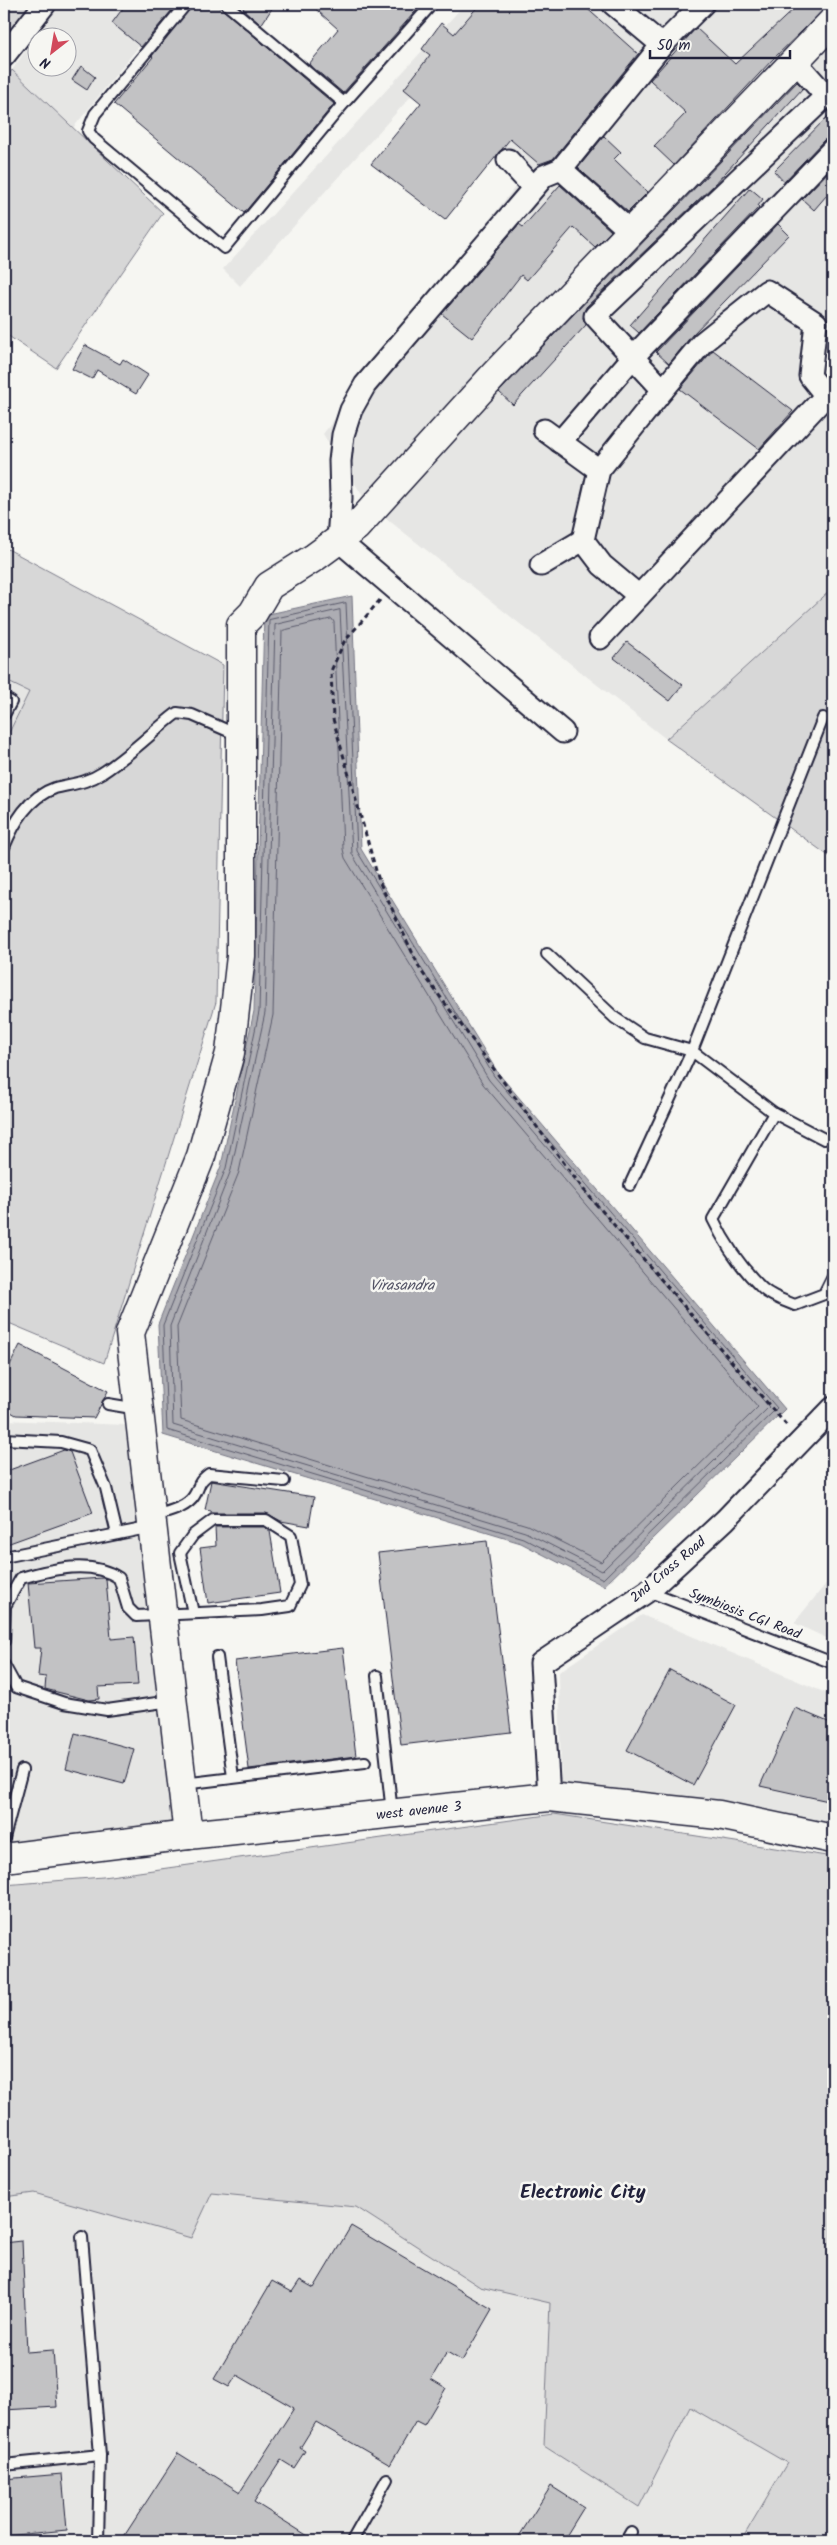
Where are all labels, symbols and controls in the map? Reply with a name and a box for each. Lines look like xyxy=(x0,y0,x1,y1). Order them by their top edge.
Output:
north arrow xyxy=(28,28,78,78)
scale bar xyxy=(650,28,790,60)
text: 50 m xyxy=(657,34,691,58)
text: N xyxy=(36,50,55,74)
water label: Virasandra xyxy=(370,1274,435,1298)
street label: 2nd Cross Road xyxy=(625,1531,712,1608)
street label: Symbiosis CGI Road xyxy=(686,1583,805,1646)
street label: west avenue 3 xyxy=(375,1796,463,1826)
district label: Electronic City xyxy=(520,2178,646,2208)

